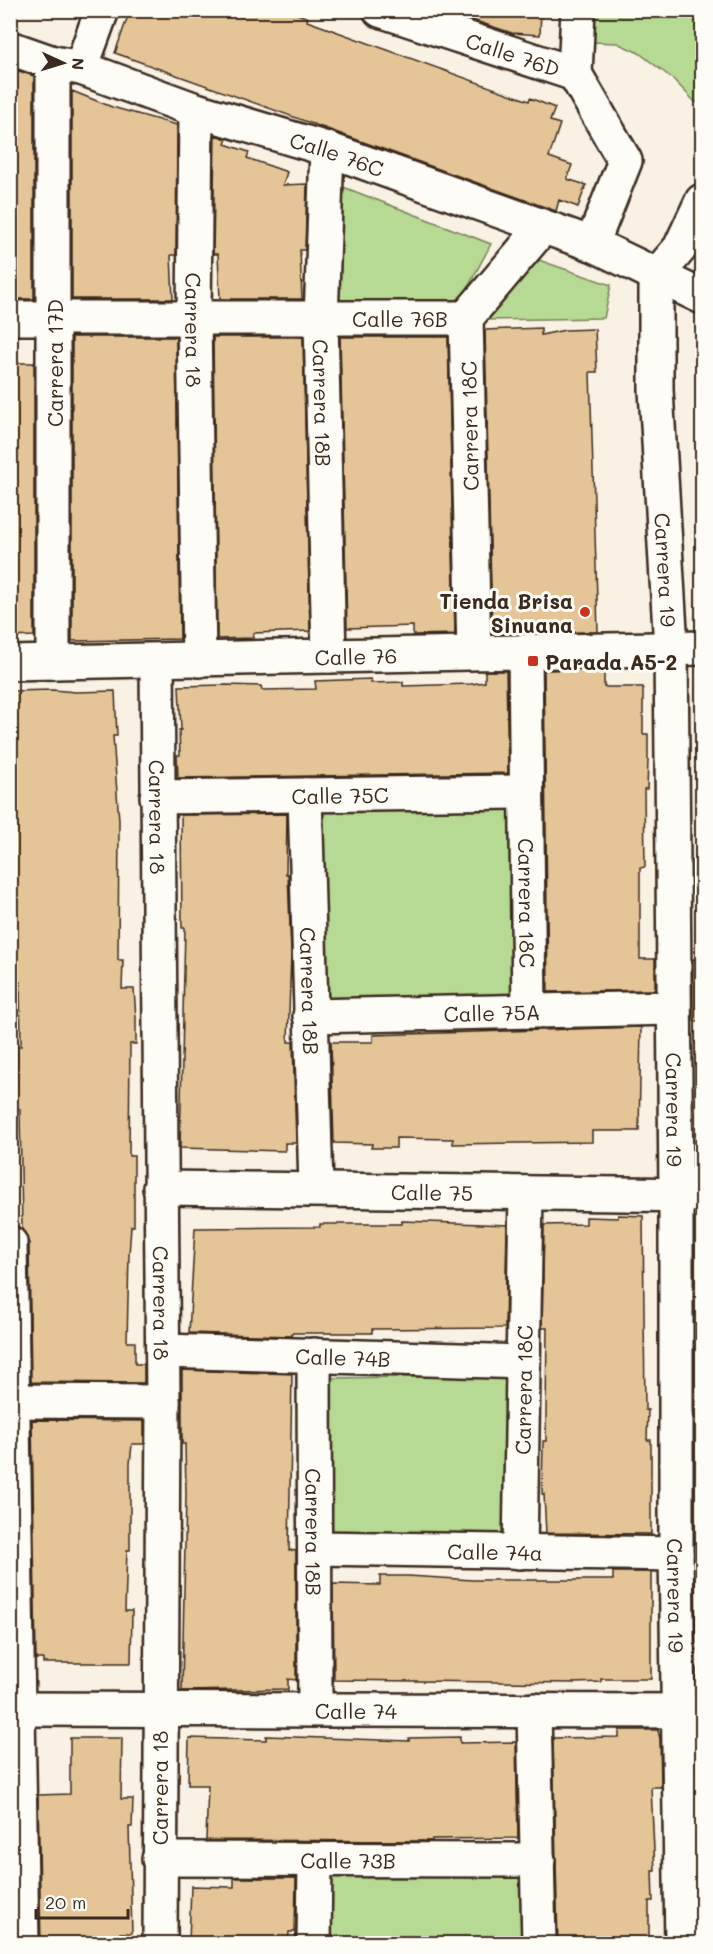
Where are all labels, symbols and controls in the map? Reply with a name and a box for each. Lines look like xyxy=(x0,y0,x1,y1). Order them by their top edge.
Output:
street label: Calle 76D xyxy=(463,26,563,82)
north arrow xyxy=(33,33,93,93)
text: N xyxy=(68,57,89,71)
street label: Calle 76C xyxy=(287,125,388,182)
street label: Carrera 18 xyxy=(180,273,209,388)
street label: Carrera 17D xyxy=(41,299,68,427)
street label: Calle 76B xyxy=(352,305,448,332)
street label: Carrera 18B xyxy=(308,339,338,467)
street label: Carrera 18C xyxy=(454,361,484,491)
street label: Carrera 19 xyxy=(650,512,683,628)
place label: Tienda Brisa Sinuana xyxy=(440,587,573,638)
marker: Tienda Brisa Sinuana xyxy=(578,605,592,619)
street label: Calle 76 xyxy=(314,641,398,670)
place label: Parada A5-2 xyxy=(545,648,677,675)
marker: Parada A5-2 xyxy=(526,654,540,668)
street label: Carrera 18 xyxy=(144,760,172,874)
street label: Calle 75C xyxy=(291,780,389,809)
street label: Carrera 18C xyxy=(514,838,542,968)
street label: Carrera 18B xyxy=(295,927,326,1055)
street label: Calle 75A xyxy=(443,997,541,1027)
street label: Carrera 19 xyxy=(661,1052,689,1167)
street label: Calle 75 xyxy=(391,1177,473,1206)
street label: Carrera 18 xyxy=(148,1246,176,1360)
street label: Carrera 18C xyxy=(508,1325,537,1455)
street label: Calle 74B xyxy=(295,1342,391,1371)
street label: Carrera 18B xyxy=(301,1468,328,1596)
street label: Calle 74a xyxy=(447,1537,543,1565)
street label: Carrera 19 xyxy=(662,1538,691,1653)
street label: Calle 74 xyxy=(315,1696,398,1724)
street label: Carrera 18 xyxy=(146,1731,173,1845)
street label: Calle 73B xyxy=(300,1846,396,1873)
scale bar xyxy=(36,1882,128,1920)
text: 20 m xyxy=(45,1890,86,1914)

